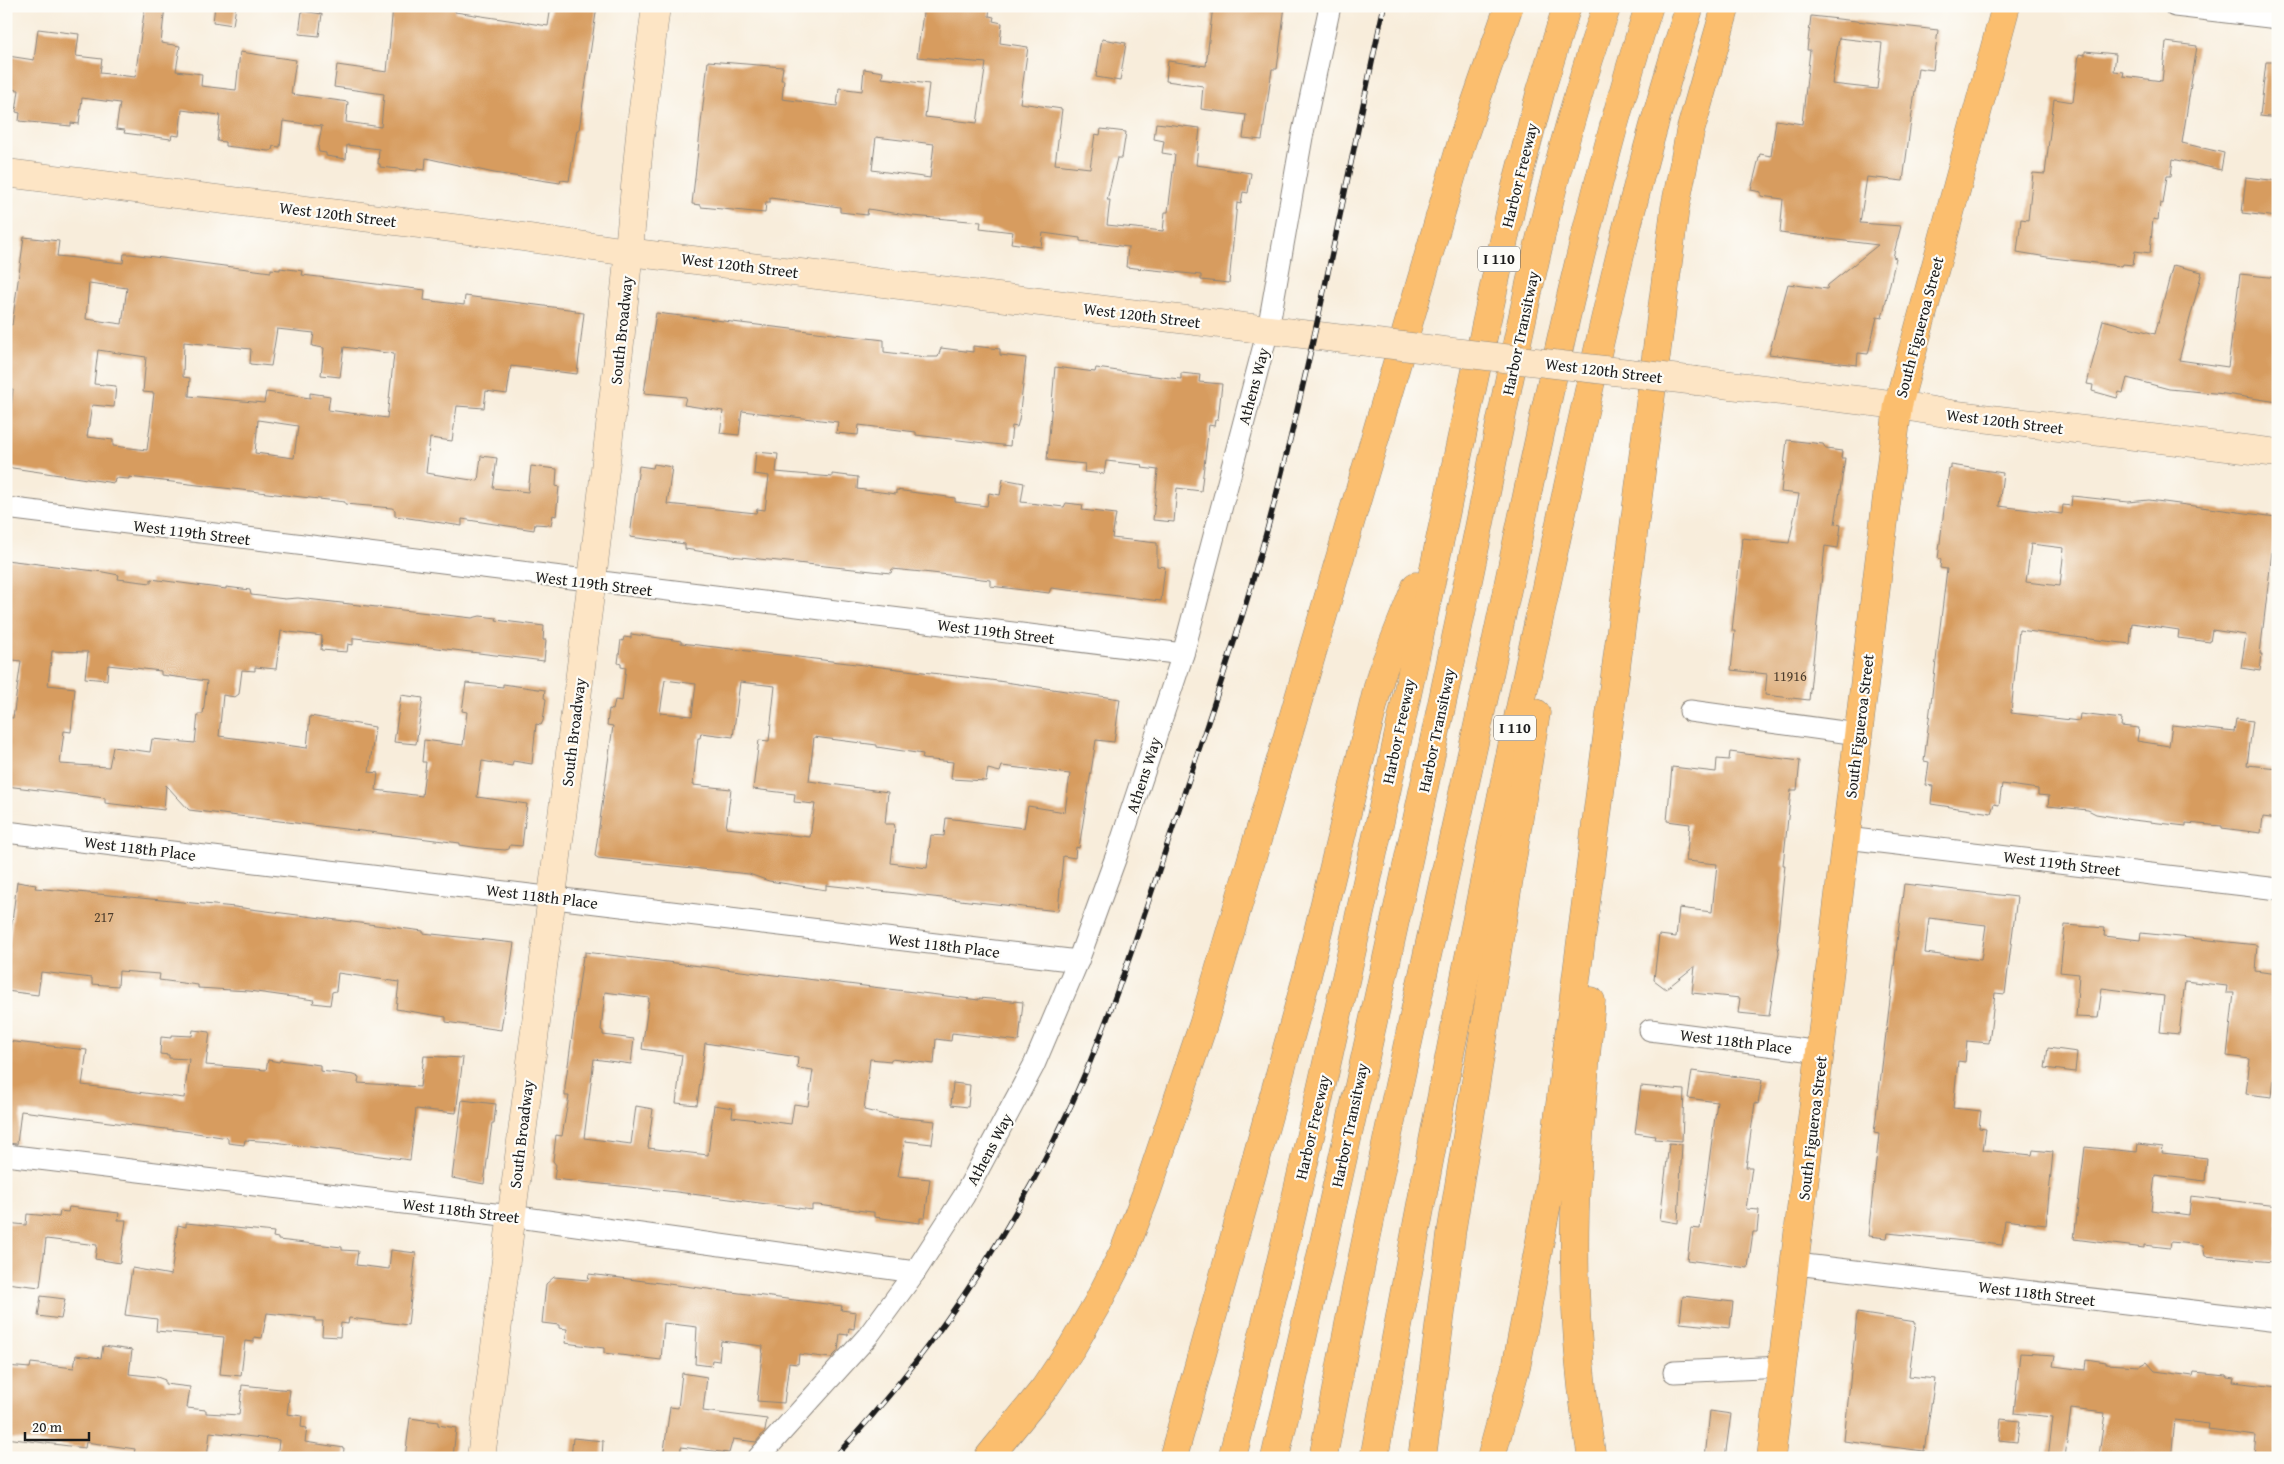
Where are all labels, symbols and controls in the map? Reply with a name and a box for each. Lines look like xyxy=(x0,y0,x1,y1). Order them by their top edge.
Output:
street label: Harbor Freeway xyxy=(1494,120,1544,230)
street label: West 120th Street xyxy=(278,195,398,233)
street label: West 120th Street xyxy=(680,246,800,284)
road number: I 110 xyxy=(1478,246,1520,272)
street label: South Figueroa Street xyxy=(1889,253,1949,400)
street label: Harbor Transitway xyxy=(1495,269,1545,397)
street label: South Broadway xyxy=(603,274,639,386)
street label: West 120th Street xyxy=(1082,296,1202,334)
street label: Athens Way xyxy=(1231,345,1275,427)
street label: West 120th Street xyxy=(1544,351,1664,389)
street label: West 120th Street xyxy=(1945,402,2065,440)
street label: West 119th Street xyxy=(132,513,252,551)
street label: West 119th Street xyxy=(534,564,654,602)
street label: West 119th Street xyxy=(936,612,1056,650)
street label: South Figueroa Street xyxy=(1838,652,1880,800)
street label: Harbor Transitway xyxy=(1411,666,1461,794)
house number: 11916 xyxy=(1773,666,1807,686)
street label: South Broadway xyxy=(554,676,592,788)
street label: Harbor Freeway xyxy=(1375,676,1421,786)
road number: I 110 xyxy=(1494,716,1536,740)
street label: Athens Way xyxy=(1119,734,1167,816)
street label: West 118th Place xyxy=(83,829,197,867)
street label: West 119th Street xyxy=(2002,844,2122,882)
street label: West 118th Place xyxy=(485,877,599,915)
house number: 217 xyxy=(94,907,114,927)
street label: West 118th Place xyxy=(887,926,1001,964)
street label: West 118th Place xyxy=(1679,1022,1793,1060)
street label: South Figueroa Street xyxy=(1791,1054,1833,1202)
street label: Harbor Transitway xyxy=(1324,1061,1374,1189)
street label: Harbor Freeway xyxy=(1288,1072,1336,1182)
street label: South Broadway xyxy=(502,1078,540,1190)
street label: Athens Way xyxy=(960,1108,1018,1190)
street label: West 118th Street xyxy=(401,1191,521,1229)
street label: West 118th Street xyxy=(1977,1274,2097,1312)
scale bar xyxy=(25,1409,89,1441)
text: 20 m xyxy=(32,1416,63,1437)

